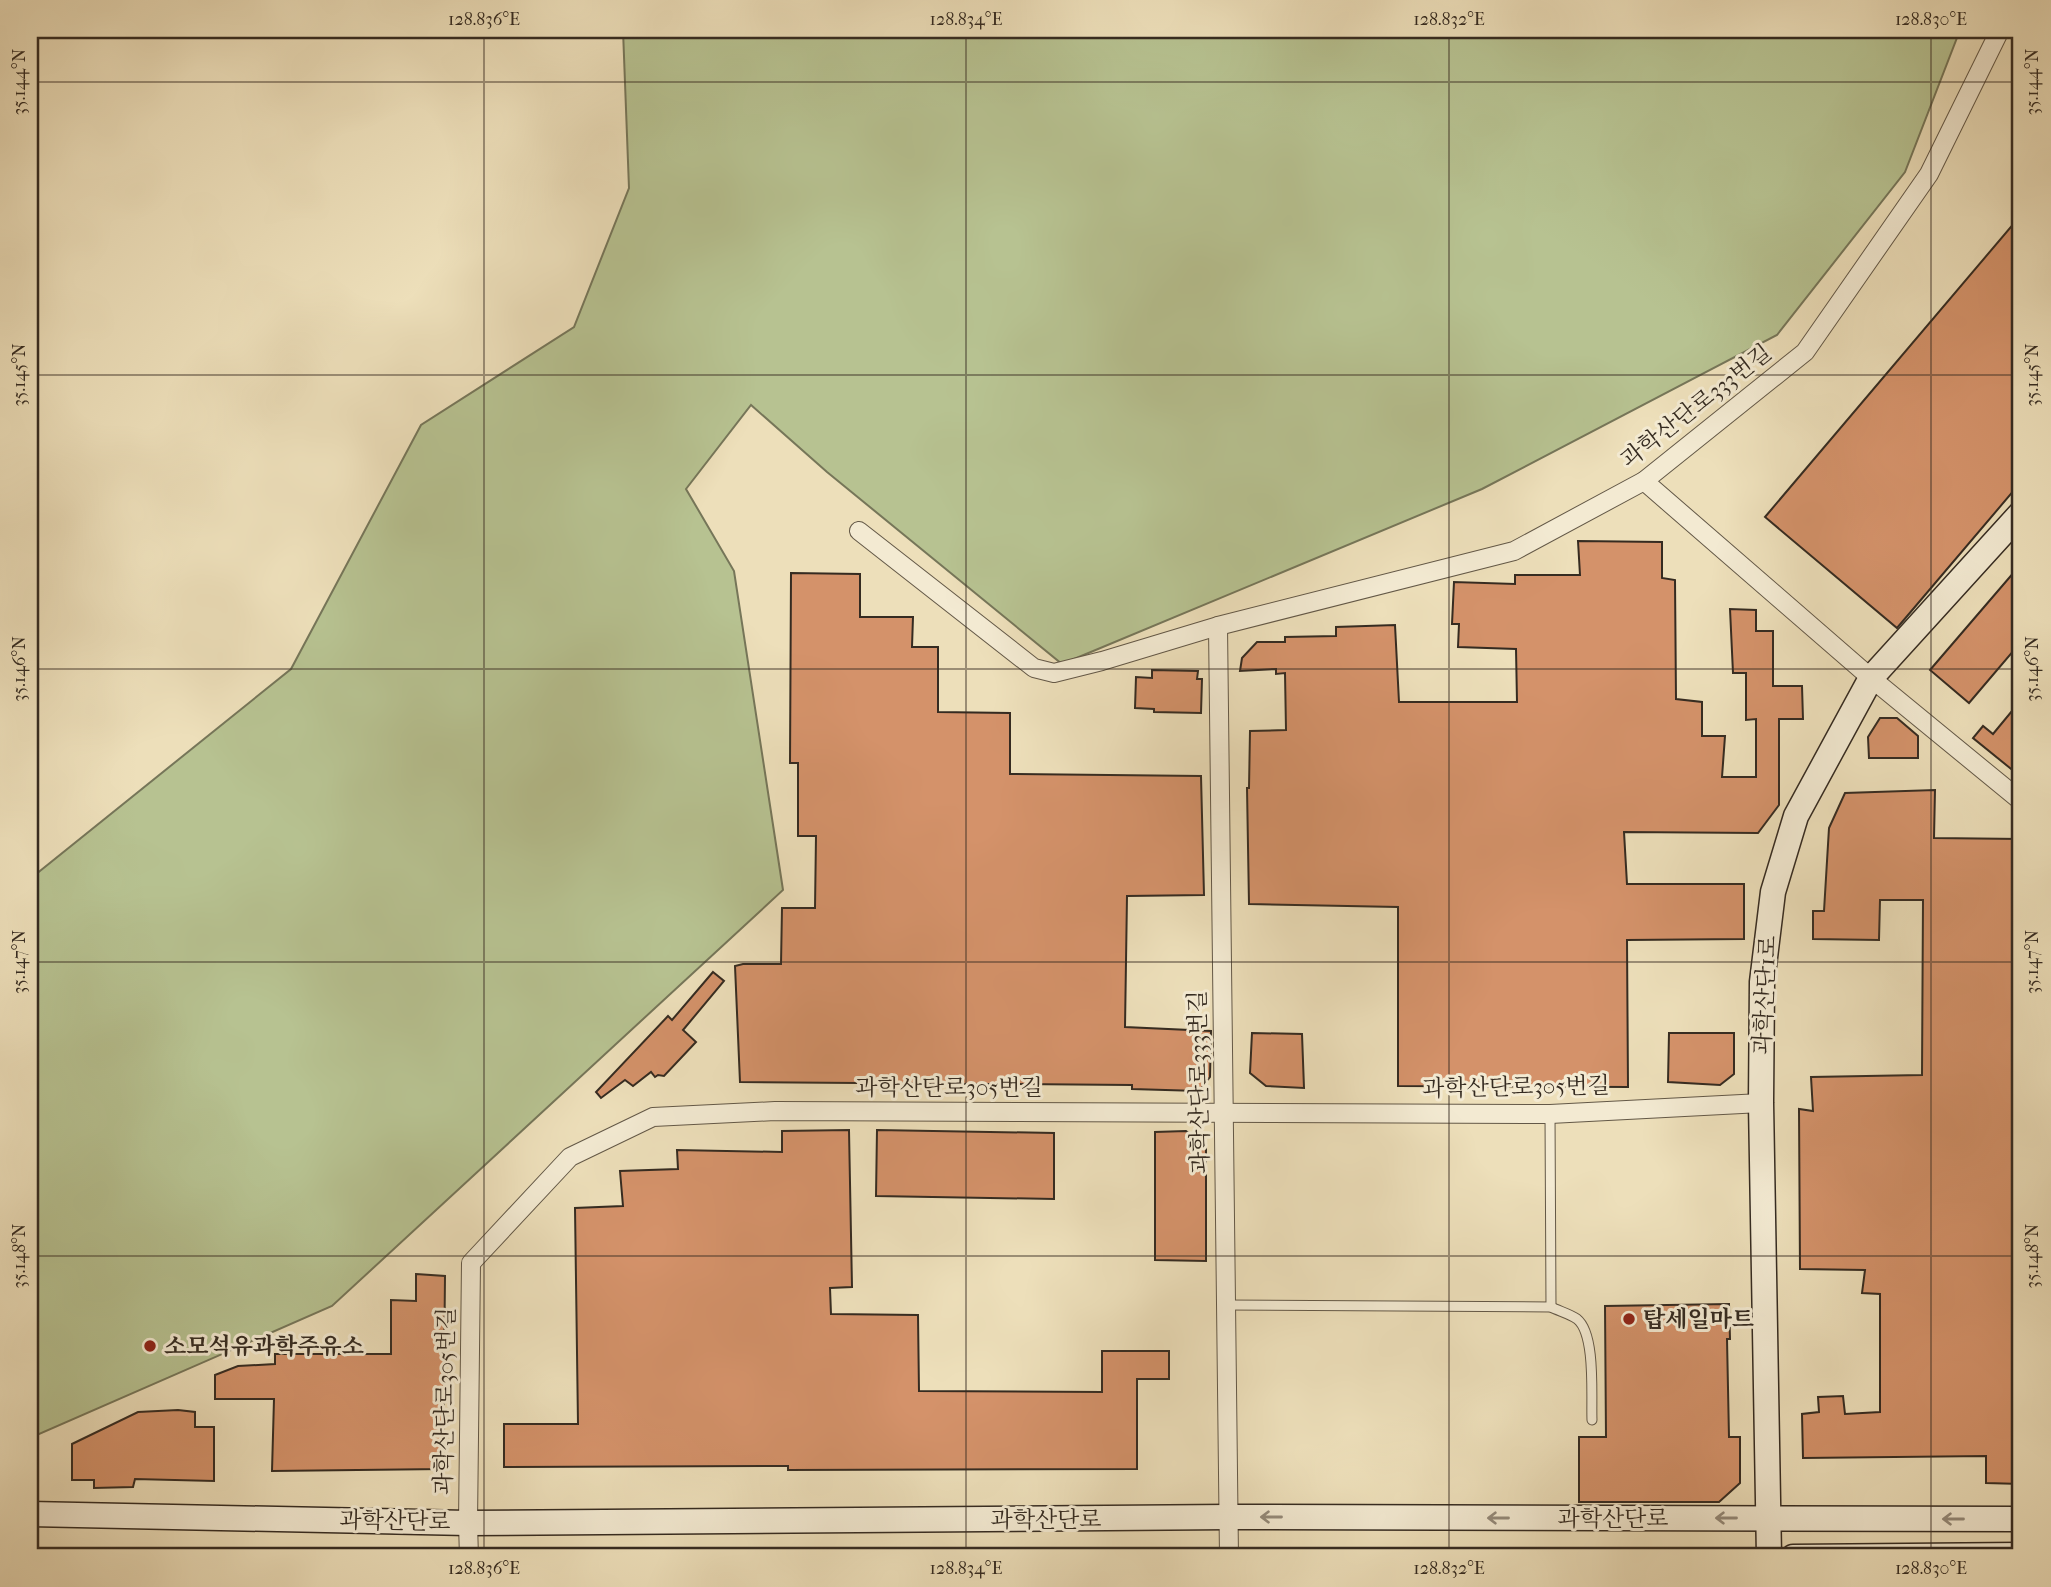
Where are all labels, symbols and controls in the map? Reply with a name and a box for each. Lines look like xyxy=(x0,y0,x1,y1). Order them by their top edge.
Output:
text: 128.836°E xyxy=(448,9,520,30)
text: 128.834°E xyxy=(930,9,1002,30)
text: 128.832°E xyxy=(1413,9,1485,30)
text: 128.830°E xyxy=(1895,9,1967,30)
text: 35.144°N xyxy=(9,48,30,115)
text: 35.144°N xyxy=(2022,48,2043,115)
street label: 과학산단로333번길 xyxy=(1615,339,1777,473)
text: 35.145°N xyxy=(9,343,30,407)
text: 35.145°N xyxy=(2022,343,2043,407)
text: 35.146°N xyxy=(9,636,30,702)
text: 35.146°N xyxy=(2022,636,2043,702)
text: 35.147°N xyxy=(9,930,30,994)
text: 35.147°N xyxy=(2022,930,2043,994)
street label: 과학산단1로 xyxy=(1748,935,1782,1055)
street label: 과학산단로333번길 xyxy=(1184,990,1214,1174)
street label: 과학산단로305번길 xyxy=(1422,1072,1610,1102)
street label: 과학산단로305번길 xyxy=(855,1074,1043,1101)
text: 35.148°N xyxy=(9,1223,30,1288)
text: 35.148°N xyxy=(2022,1223,2043,1288)
place label: 탑세일마트 xyxy=(1643,1306,1754,1333)
street label: 과학산단로305번길 xyxy=(430,1307,460,1495)
marker: 탑세일마트 xyxy=(1621,1311,1637,1327)
place label: 소모석유과학주유소 xyxy=(164,1333,364,1360)
marker: 소모석유과학주유소 xyxy=(142,1338,158,1354)
street label: 과학산단로 xyxy=(1557,1505,1669,1532)
street label: 과학산단로 xyxy=(990,1506,1102,1533)
street label: 과학산단로 xyxy=(339,1507,451,1535)
one-way arrow xyxy=(1259,1510,1282,1524)
one-way arrow xyxy=(1487,1511,1510,1525)
one-way arrow xyxy=(1714,1511,1737,1525)
one-way arrow xyxy=(1942,1512,1965,1526)
text: 128.836°E xyxy=(448,1558,520,1579)
text: 128.834°E xyxy=(930,1558,1002,1579)
text: 128.832°E xyxy=(1413,1558,1485,1579)
text: 128.830°E xyxy=(1895,1558,1967,1579)

